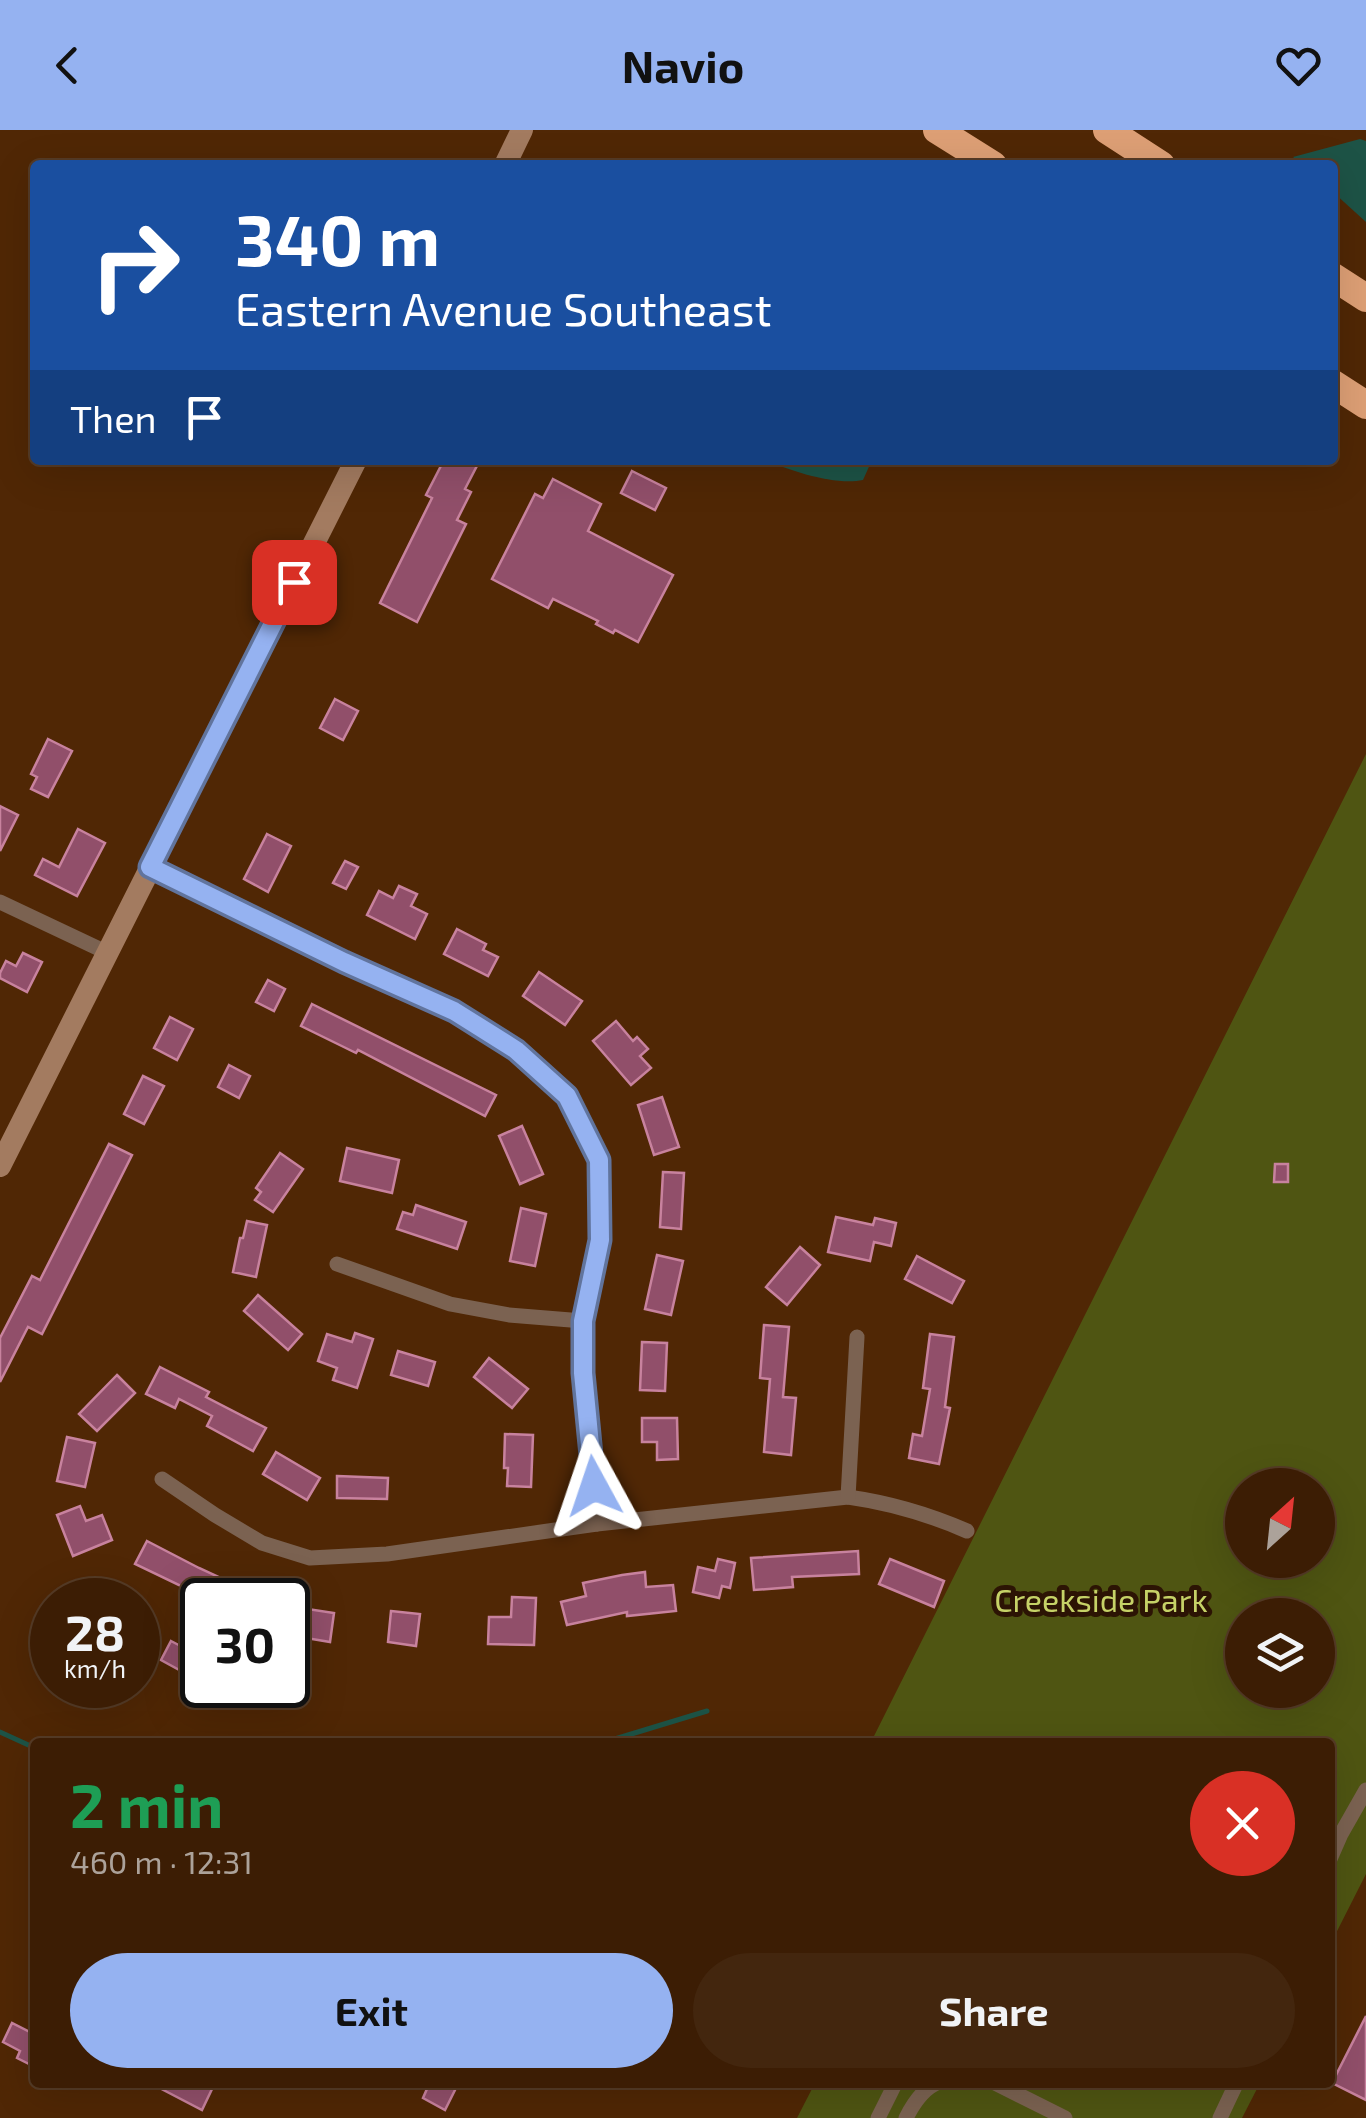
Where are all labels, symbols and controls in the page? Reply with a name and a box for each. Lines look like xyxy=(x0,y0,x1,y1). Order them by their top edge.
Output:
icon: back xyxy=(40,38,95,93)
text: Navio xyxy=(622,38,744,92)
icon: heart xyxy=(1271,38,1326,93)
text: 340 m xyxy=(235,196,440,280)
icon: right xyxy=(70,200,200,330)
text: Eastern Avenue Southeast xyxy=(235,281,772,335)
icon: arrive xyxy=(177,390,232,445)
text: Then xyxy=(70,395,157,441)
pin xyxy=(252,540,337,625)
icon: arrive xyxy=(267,555,322,610)
position arrow xyxy=(542,1434,646,1538)
north arrow xyxy=(1225,1468,1335,1578)
map controls xyxy=(1225,1468,1335,1708)
speed limit sign: 30 xyxy=(180,1578,310,1708)
park label: Creekside Park xyxy=(994,1580,1208,1618)
button: layers xyxy=(1225,1598,1335,1708)
text: 28 xyxy=(65,1601,125,1661)
text: km/h xyxy=(64,1653,126,1683)
text: 2 min xyxy=(70,1768,223,1840)
button: close xyxy=(1190,1771,1295,1876)
text: 460 m · 12:31 xyxy=(70,1842,253,1880)
button: Exit xyxy=(70,1953,673,2068)
button: Share xyxy=(693,1953,1295,2068)

